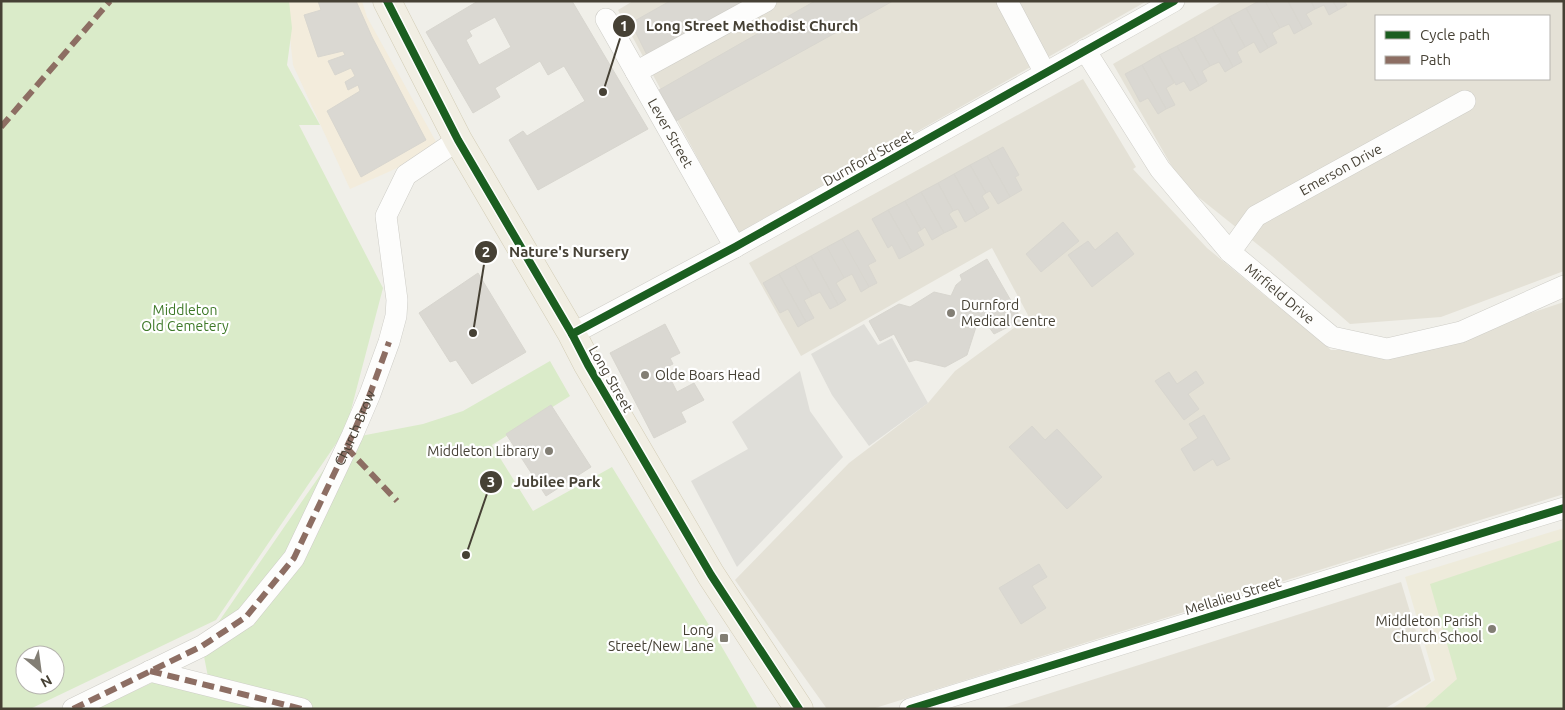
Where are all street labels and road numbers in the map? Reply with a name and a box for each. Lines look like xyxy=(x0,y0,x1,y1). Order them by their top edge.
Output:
street label: Lever Street xyxy=(645,96,697,171)
street label: Durnford Street xyxy=(820,126,916,189)
street label: Emerson Drive xyxy=(1297,140,1385,199)
street label: Mirfield Drive xyxy=(1242,260,1318,327)
street label: Long Street xyxy=(586,343,637,415)
street label: Church Brow xyxy=(331,388,379,468)
street label: Mellalieu Street xyxy=(1183,574,1283,618)

